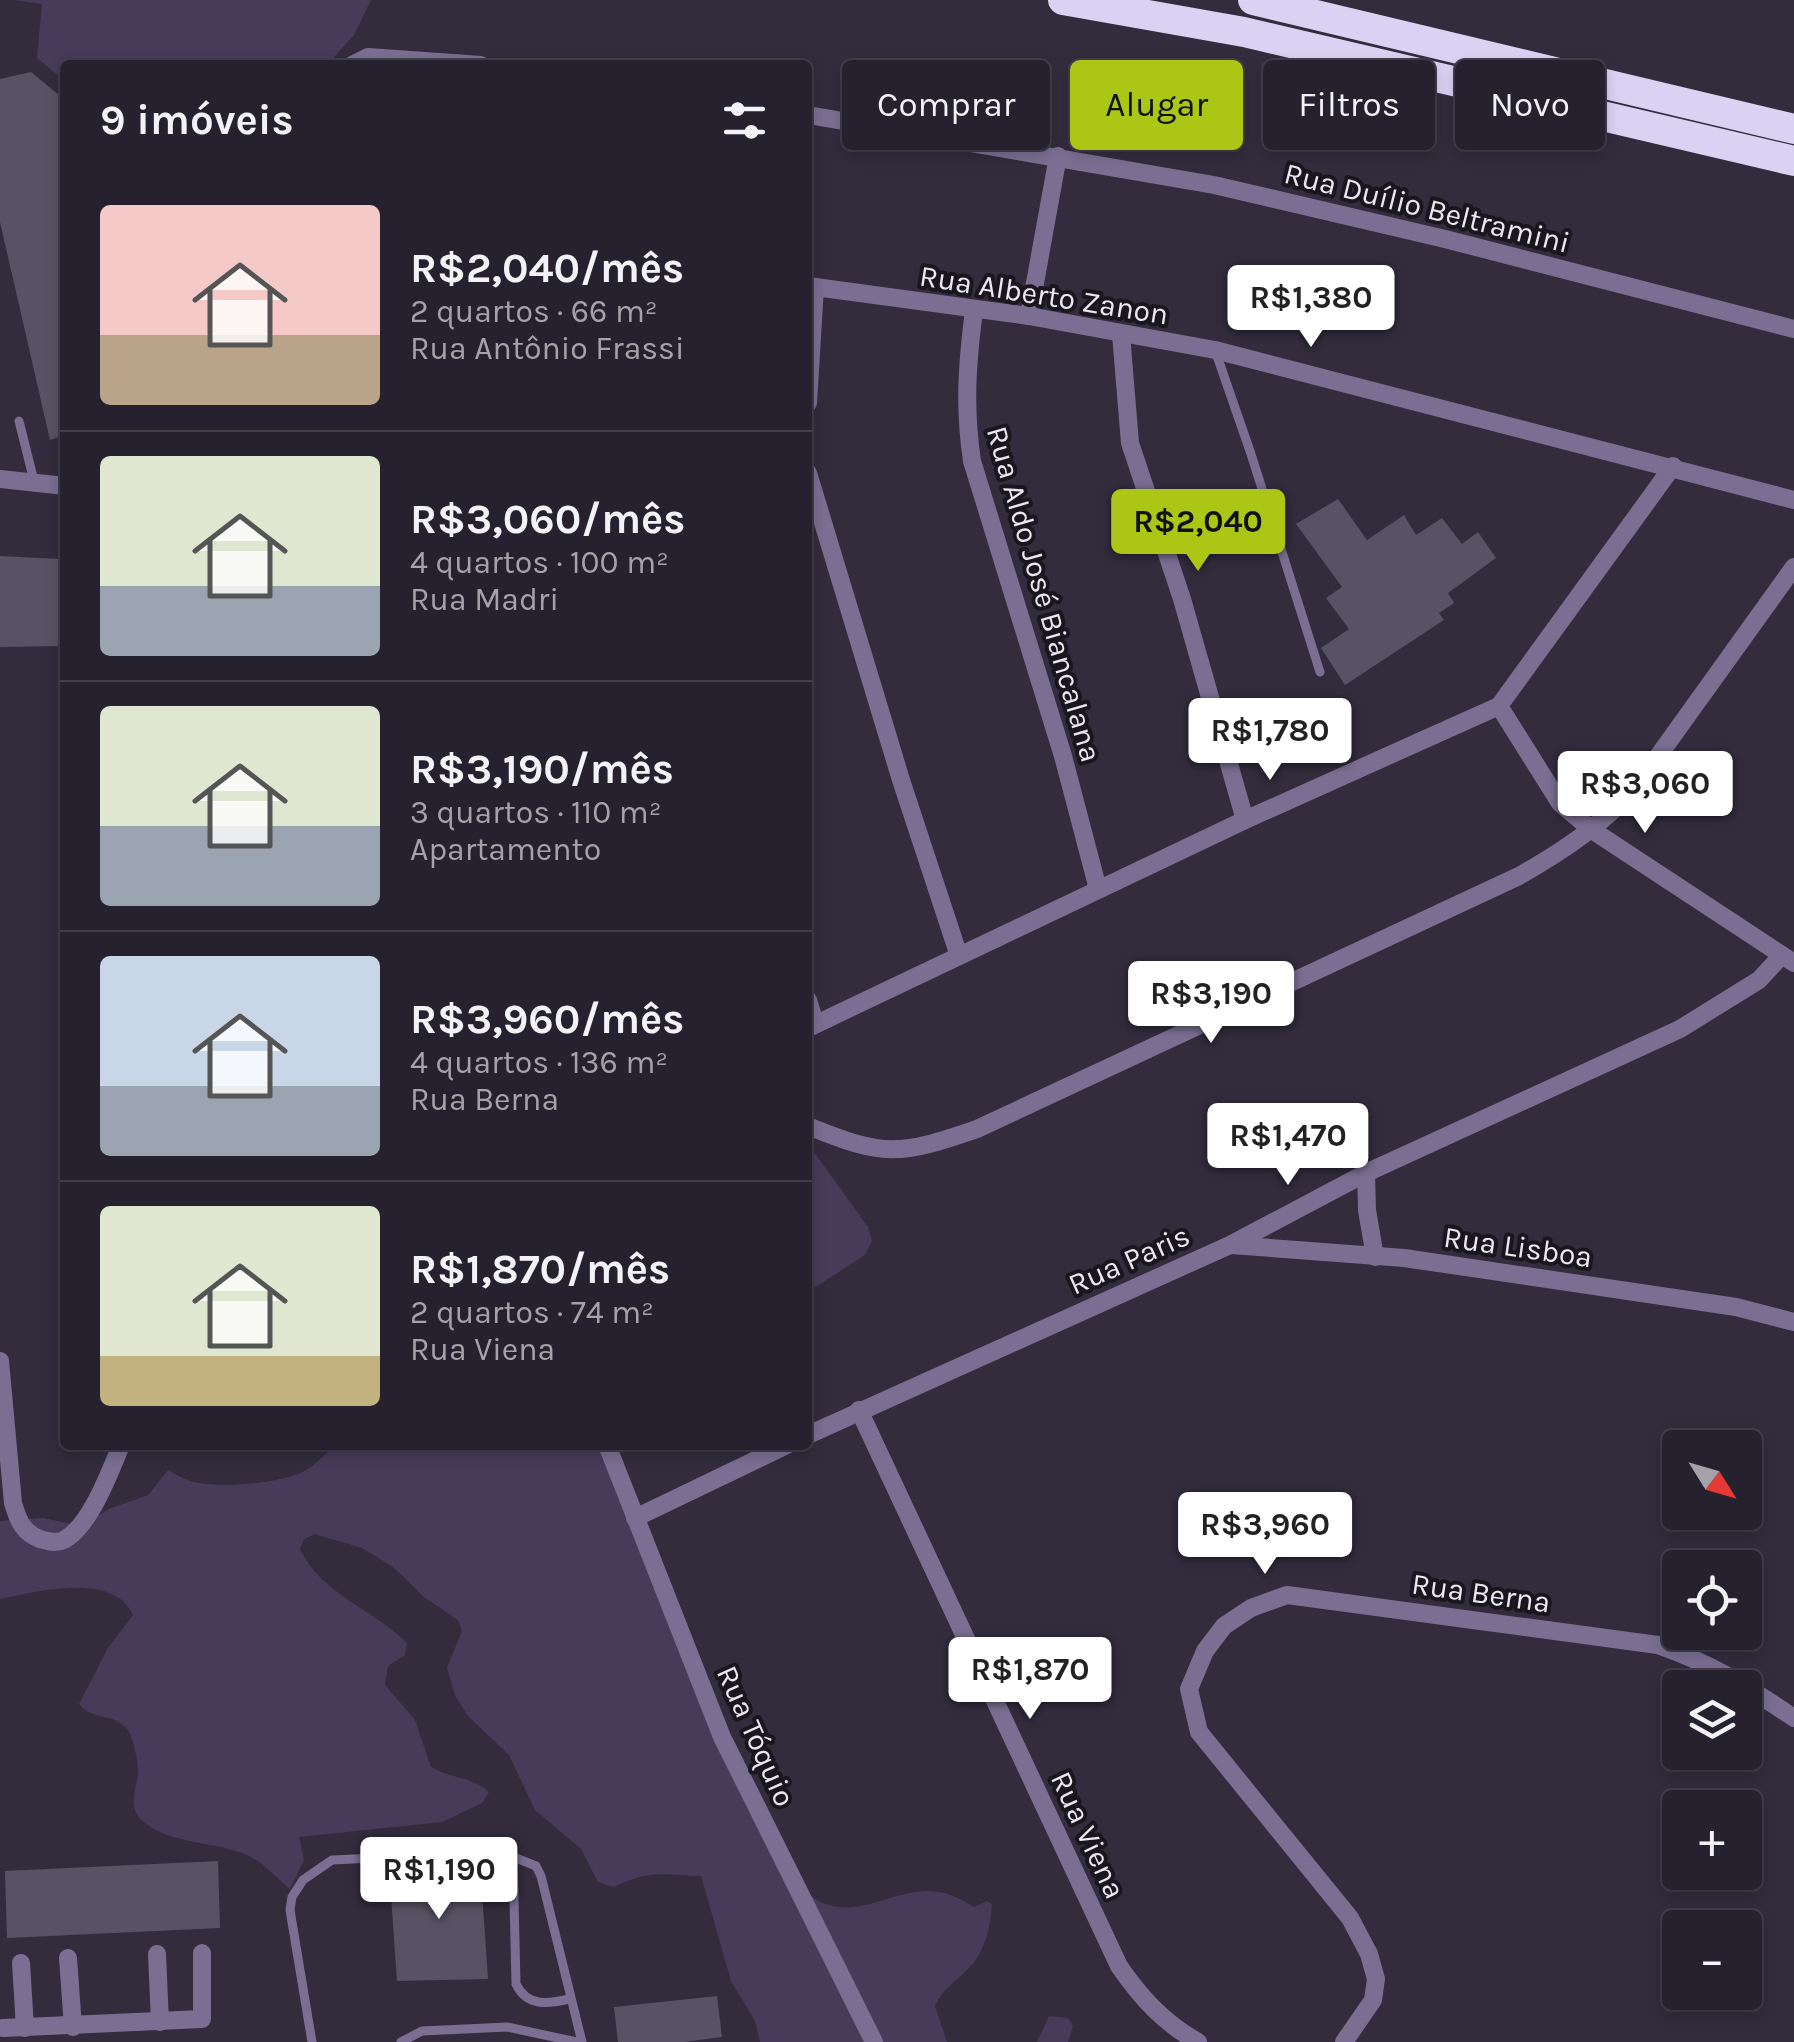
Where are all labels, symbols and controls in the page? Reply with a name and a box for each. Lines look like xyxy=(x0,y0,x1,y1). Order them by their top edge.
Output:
chip: Comprar xyxy=(842,60,1050,150)
chip: Alugar xyxy=(1070,60,1243,150)
chip: Filtros xyxy=(1263,60,1435,150)
chip: Novo xyxy=(1455,60,1605,150)
icon: filters xyxy=(717,93,772,148)
text: 9 imóveis xyxy=(100,95,294,145)
street label: Rua Duílio Beltramini xyxy=(1280,155,1574,261)
text: R$2,040/mês xyxy=(410,243,684,293)
icon: home xyxy=(180,245,300,365)
street label: Rua Alberto Zanon xyxy=(917,258,1171,332)
pin: R$1,380 xyxy=(1219,265,1403,350)
text: R$1,380 xyxy=(1250,279,1372,316)
text: 2 quartos · 66 m² xyxy=(410,293,658,330)
text: Rua Antônio Frassi xyxy=(410,330,684,367)
street label: Rua Aldo José Biancalana xyxy=(979,422,1109,766)
pin: R$2,040 xyxy=(1106,489,1290,574)
text: R$3,060/mês xyxy=(410,494,685,544)
icon: home xyxy=(180,496,300,616)
text: R$2,040 xyxy=(1133,503,1263,540)
text: 4 quartos · 100 m² xyxy=(410,544,669,581)
text: Rua Madri xyxy=(410,581,559,618)
pin: R$1,780 xyxy=(1178,698,1362,783)
text: R$1,780 xyxy=(1211,712,1330,749)
text: R$3,190/mês xyxy=(410,744,674,794)
icon: home xyxy=(180,746,300,866)
pin: R$3,060 xyxy=(1553,751,1737,836)
text: R$3,060 xyxy=(1580,765,1710,802)
text: 3 quartos · 110 m² xyxy=(410,794,662,831)
text: Apartamento xyxy=(410,831,601,868)
pin: R$3,190 xyxy=(1119,961,1303,1046)
text: R$3,190 xyxy=(1150,975,1272,1012)
text: R$3,960/mês xyxy=(410,994,684,1044)
icon: home xyxy=(180,996,300,1116)
text: 4 quartos · 136 m² xyxy=(410,1044,668,1081)
text: Rua Berna xyxy=(410,1081,559,1118)
pin: R$1,470 xyxy=(1196,1103,1380,1188)
text: R$1,470 xyxy=(1229,1117,1347,1154)
street label: Rua Paris xyxy=(1063,1217,1195,1303)
street label: Rua Lisboa xyxy=(1441,1219,1595,1275)
text: R$1,870/mês xyxy=(410,1244,670,1294)
icon: home xyxy=(180,1246,300,1366)
text: 2 quartos · 74 m² xyxy=(410,1294,654,1331)
text: Rua Viena xyxy=(410,1331,555,1368)
north arrow xyxy=(1662,1430,1762,1530)
map controls xyxy=(1662,1430,1762,2010)
pin: R$3,960 xyxy=(1173,1492,1357,1577)
text: R$3,960 xyxy=(1200,1506,1330,1543)
button: locate xyxy=(1662,1550,1762,1650)
street label: Rua Berna xyxy=(1409,1565,1553,1621)
pin: R$1,870 xyxy=(938,1637,1122,1722)
text: R$1,870 xyxy=(971,1651,1090,1688)
street label: Rua Tóquio xyxy=(709,1660,803,1812)
button: layers xyxy=(1662,1670,1762,1770)
street label: Rua Viena xyxy=(1043,1766,1133,1904)
button: + xyxy=(1662,1790,1762,1890)
pin: R$1,190 xyxy=(347,1837,531,1922)
text: R$1,190 xyxy=(382,1851,496,1888)
button: − xyxy=(1662,1910,1762,2010)

